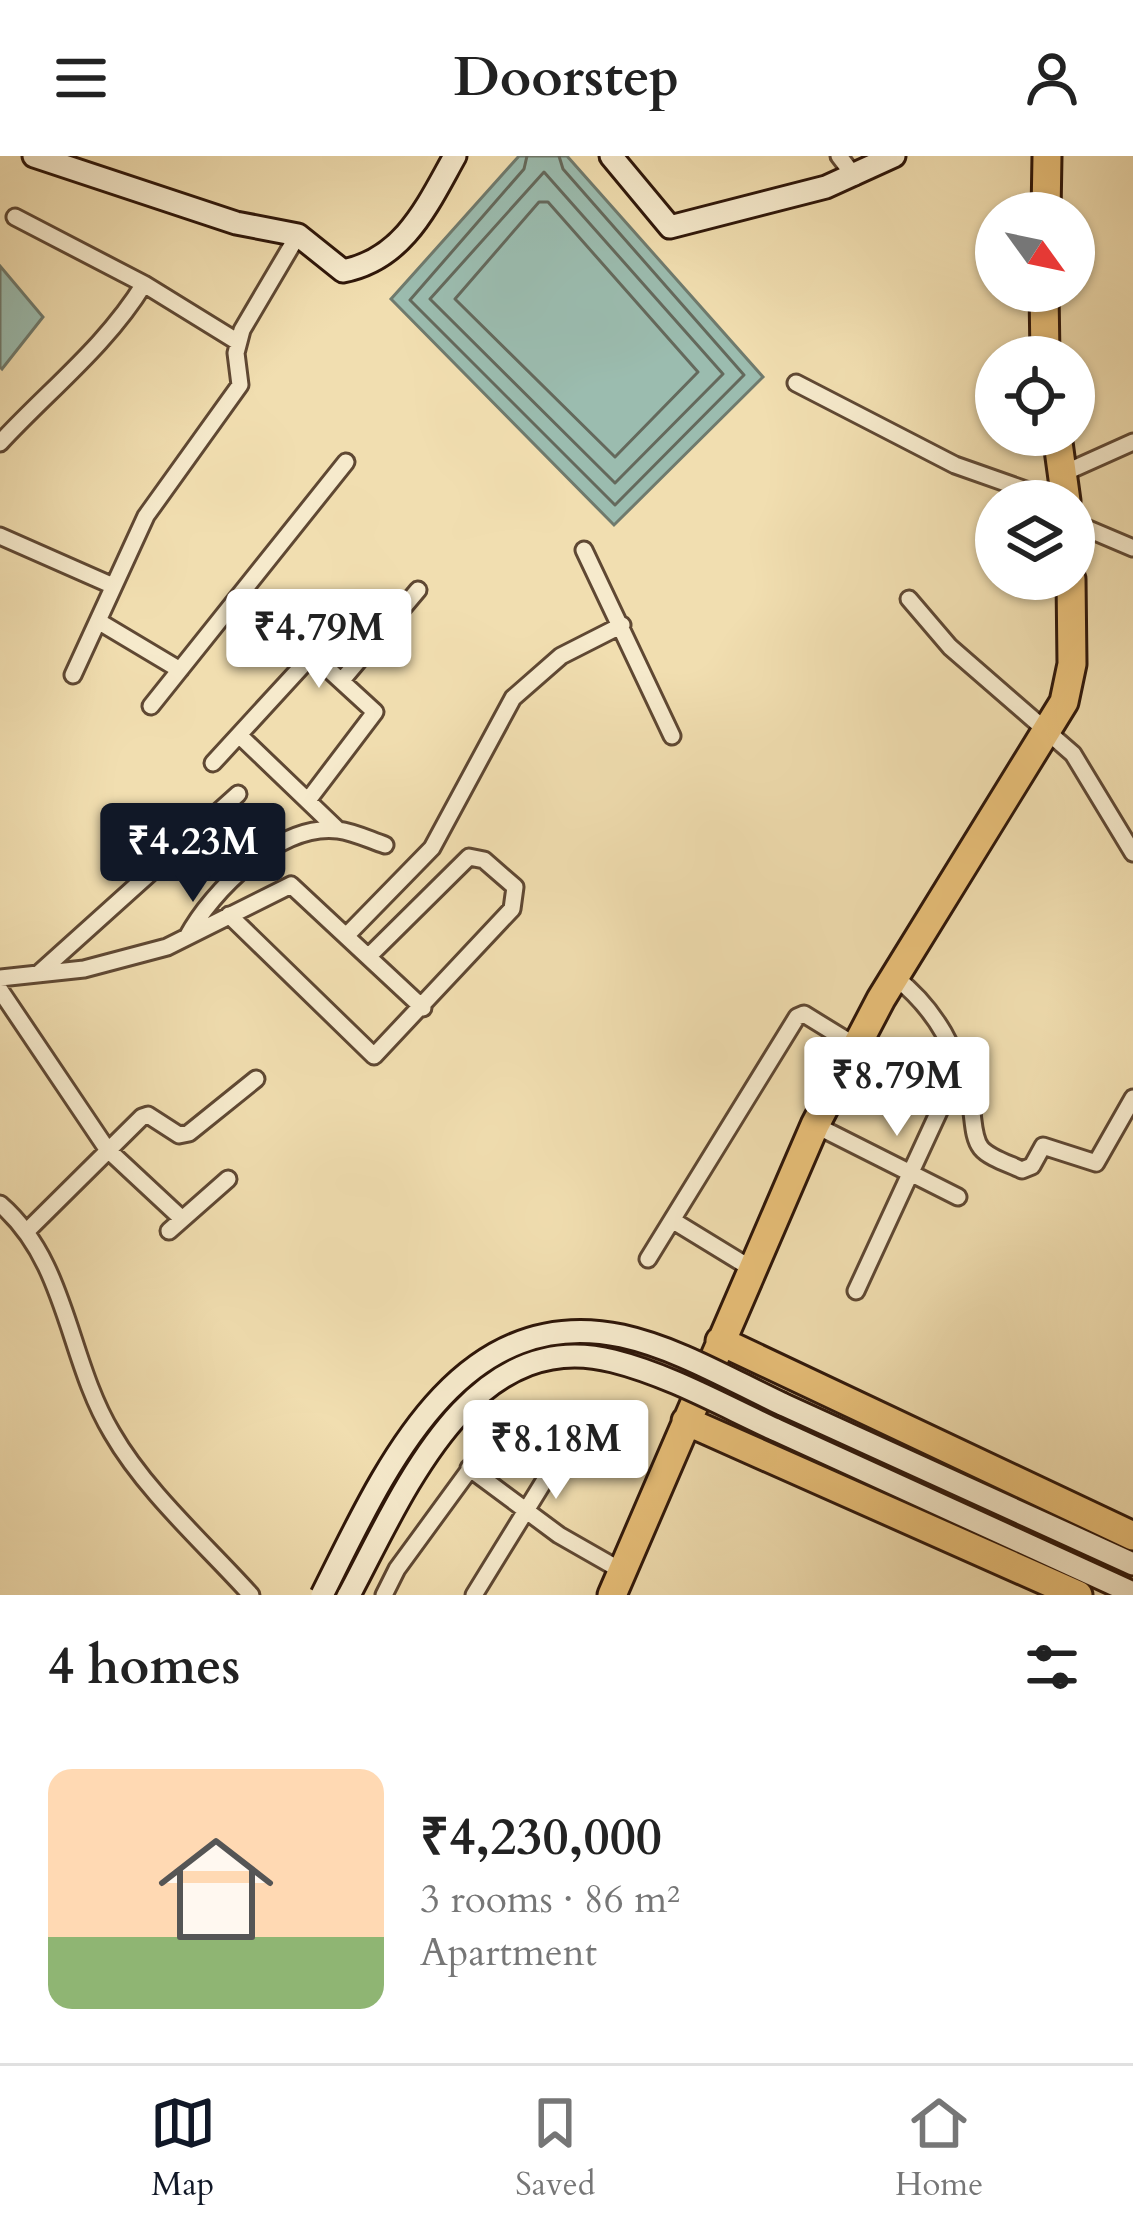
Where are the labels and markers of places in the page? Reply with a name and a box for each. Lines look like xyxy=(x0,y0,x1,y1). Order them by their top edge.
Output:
pin: ₹4.79M xyxy=(221,589,417,691)
pin: ₹4.23M xyxy=(95,803,291,905)
pin: ₹8.79M xyxy=(799,1037,995,1139)
pin: ₹8.18M xyxy=(458,1400,654,1502)

